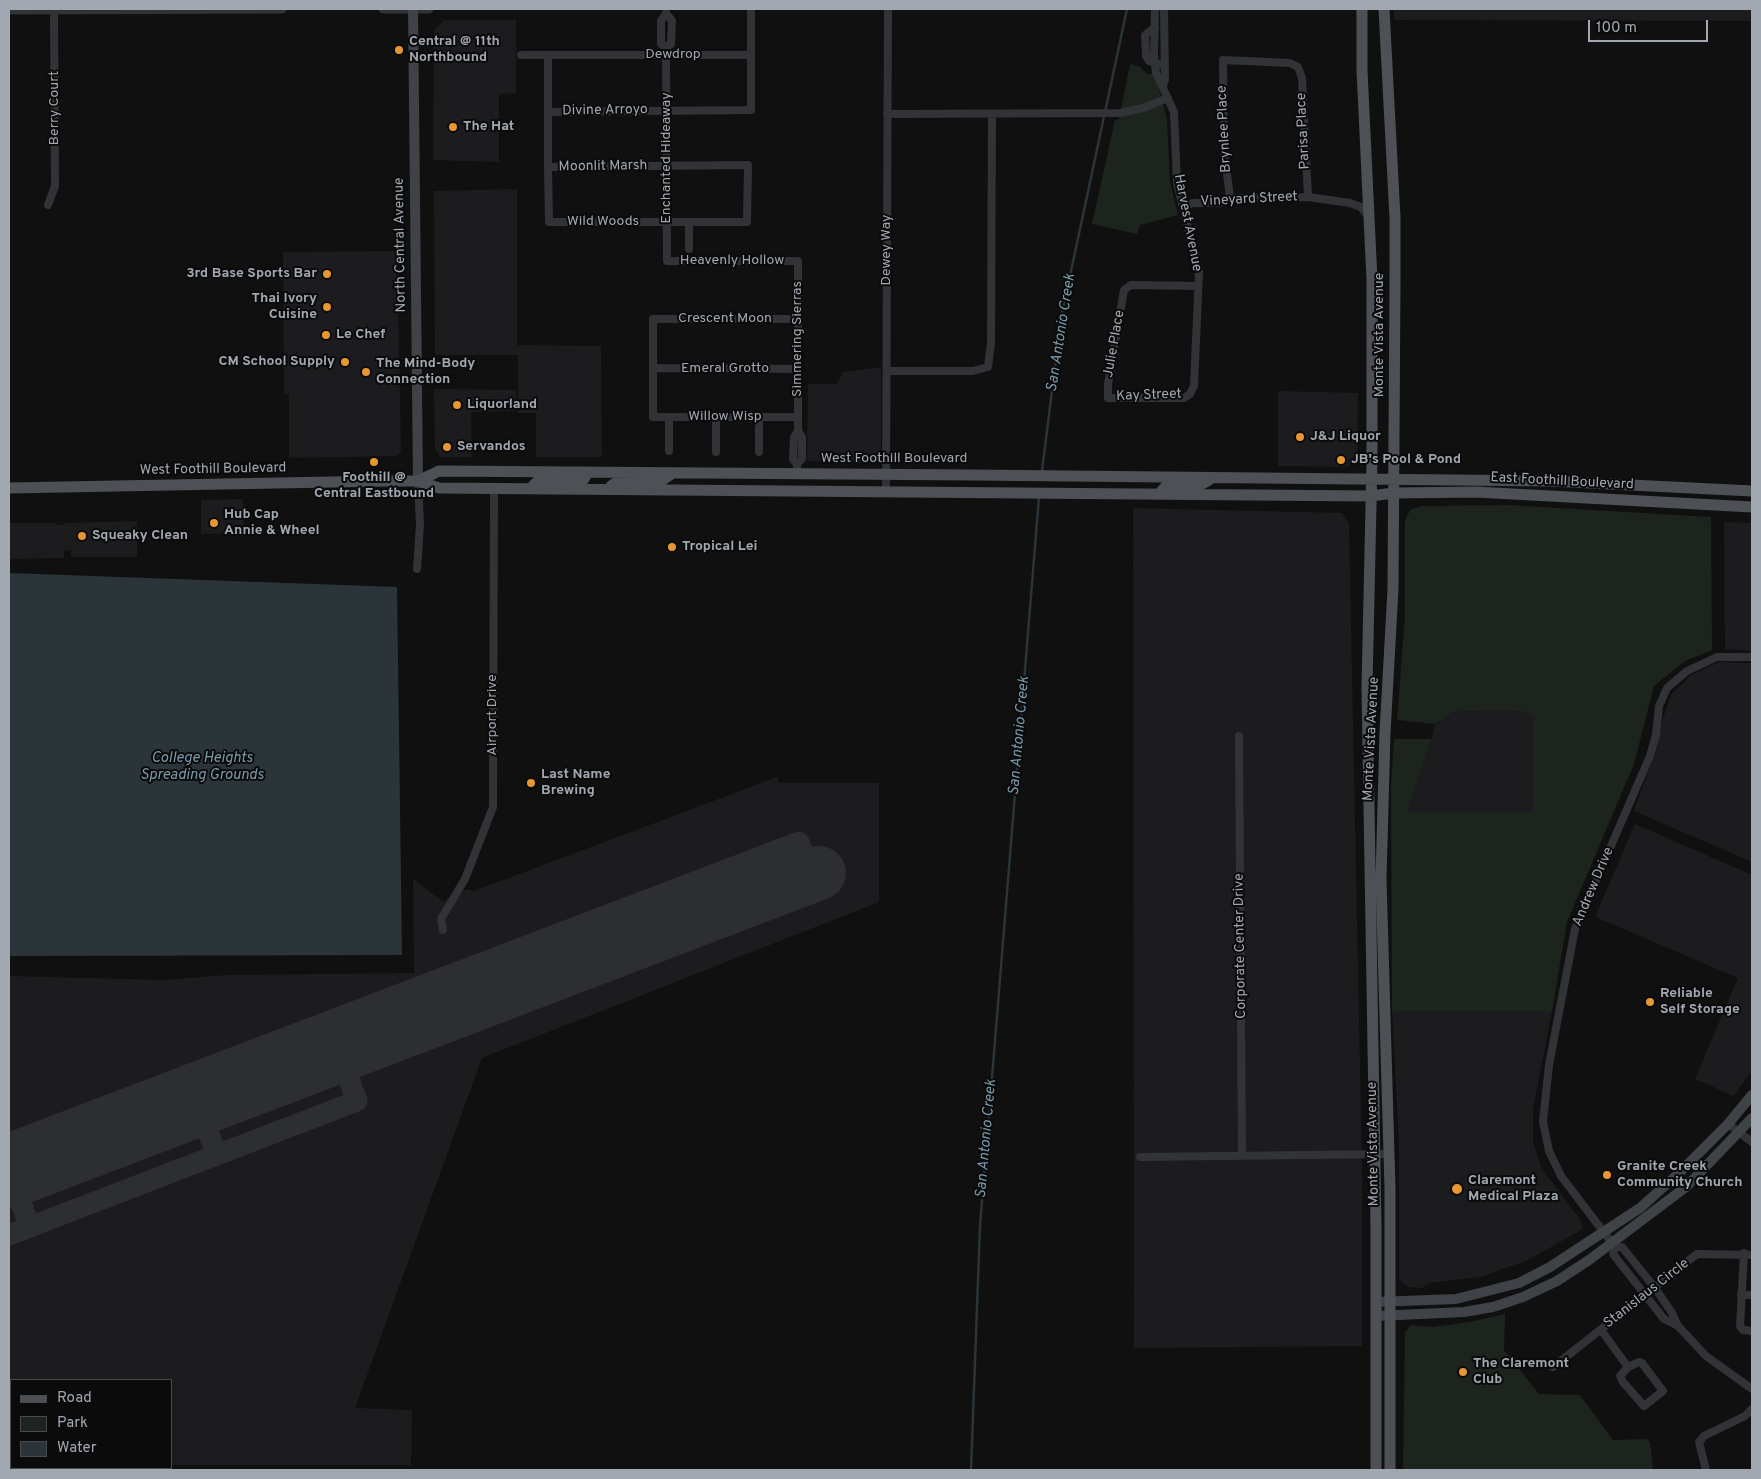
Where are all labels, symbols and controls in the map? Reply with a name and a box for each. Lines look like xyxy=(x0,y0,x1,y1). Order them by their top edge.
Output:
scale bar xyxy=(1591,10,1711,42)
text: 100 m xyxy=(1596,19,1637,38)
place label: Central @ 11th Northbound xyxy=(409,34,500,66)
marker: Central @ 11th Northbound xyxy=(393,44,405,56)
street label: Dewdrop xyxy=(645,47,701,63)
street label: Berry Court xyxy=(47,71,63,145)
street label: Brynlee Place xyxy=(1214,85,1236,173)
street label: Enchanted Hideaway xyxy=(659,92,675,224)
street label: Parisa Place xyxy=(1294,92,1314,170)
street label: Divine Arroyo xyxy=(562,102,648,120)
place label: The Hat xyxy=(463,119,514,135)
marker: The Hat xyxy=(447,121,459,133)
street label: Moonlit Marsh xyxy=(558,158,648,176)
street label: Harvest Avenue xyxy=(1169,173,1205,273)
street label: North Central Avenue xyxy=(391,177,411,313)
street label: Vineyard Street xyxy=(1200,189,1298,211)
street label: Wild Woods xyxy=(567,214,639,230)
street label: Dewey Way xyxy=(879,215,895,285)
street label: Heavenly Hollow xyxy=(680,253,784,269)
place label: 3rd Base Sports Bar xyxy=(186,266,317,282)
marker: 3rd Base Sports Bar xyxy=(321,268,333,280)
water label: San Antonio Creek xyxy=(1044,273,1080,393)
street label: Monte Vista Avenue xyxy=(1372,273,1388,397)
street label: Simmering Sierras xyxy=(790,281,806,397)
place label: Thai Ivory Cuisine xyxy=(252,291,317,324)
marker: Thai Ivory Cuisine xyxy=(321,301,333,313)
street label: Julie Place xyxy=(1101,309,1129,379)
street label: Crescent Moon xyxy=(678,311,772,327)
place label: Le Chef xyxy=(336,327,385,343)
marker: Le Chef xyxy=(320,329,332,341)
place label: CM School Supply xyxy=(219,354,335,370)
marker: CM School Supply xyxy=(339,356,351,368)
place label: The Mind-Body Connection xyxy=(376,356,475,388)
street label: Emeral Grotto xyxy=(681,361,769,377)
marker: The Mind-Body Connection xyxy=(360,366,372,378)
street label: Kay Street xyxy=(1116,386,1182,406)
place label: Liquorland xyxy=(467,397,537,413)
marker: Liquorland xyxy=(451,399,463,411)
street label: Willow Wisp xyxy=(688,409,762,425)
place label: J&J Liquor xyxy=(1310,429,1381,445)
marker: J&J Liquor xyxy=(1294,431,1306,443)
place label: Servandos xyxy=(457,439,526,455)
marker: Servandos xyxy=(441,441,453,453)
street label: West Foothill Boulevard xyxy=(821,451,967,467)
place label: JB's Pool & Pond xyxy=(1351,452,1461,468)
marker: JB's Pool & Pond xyxy=(1335,454,1347,466)
marker: Foothill @ Central Eastbound xyxy=(368,456,380,468)
street label: West Foothill Boulevard xyxy=(139,460,287,480)
place label: Foothill @ Central Eastbound xyxy=(314,470,434,502)
street label: East Foothill Boulevard xyxy=(1490,470,1634,494)
place label: Hub Cap Annie & Wheel xyxy=(224,507,320,540)
marker: Hub Cap Annie & Wheel xyxy=(208,517,220,529)
place label: Squeaky Clean xyxy=(92,528,188,544)
marker: Squeaky Clean xyxy=(76,530,88,542)
place label: Tropical Lei xyxy=(682,539,757,555)
marker: Tropical Lei xyxy=(666,541,678,553)
street label: Airport Drive xyxy=(485,674,501,756)
water label: San Antonio Creek xyxy=(1006,676,1034,796)
street label: Monte Vista Avenue xyxy=(1360,676,1384,802)
water label: College Heights Spreading Grounds xyxy=(140,750,264,785)
place label: Last Name Brewing xyxy=(541,767,610,800)
marker: Last Name Brewing xyxy=(525,777,537,789)
street label: Andrew Drive xyxy=(1570,845,1618,929)
street label: Corporate Center Drive xyxy=(1231,873,1251,1019)
place label: Reliable Self Storage xyxy=(1660,986,1740,1019)
marker: Reliable Self Storage xyxy=(1644,996,1656,1008)
water label: San Antonio Creek xyxy=(973,1079,1001,1199)
street label: Monte Vista Avenue xyxy=(1365,1082,1383,1206)
place label: Granite Creek Community Church xyxy=(1617,1159,1742,1192)
marker: Granite Creek Community Church xyxy=(1601,1169,1613,1181)
place label: Claremont Medical Plaza xyxy=(1468,1173,1559,1206)
marker: Claremont Medical Plaza xyxy=(1450,1182,1464,1196)
street label: Stanislaus Circle xyxy=(1601,1255,1693,1333)
place label: The Claremont Club xyxy=(1473,1356,1569,1388)
marker: The Claremont Club xyxy=(1457,1366,1469,1378)
legend xyxy=(10,1379,172,1469)
text: Road xyxy=(57,1389,92,1408)
text: Park xyxy=(57,1414,88,1433)
text: Water xyxy=(57,1439,96,1458)

